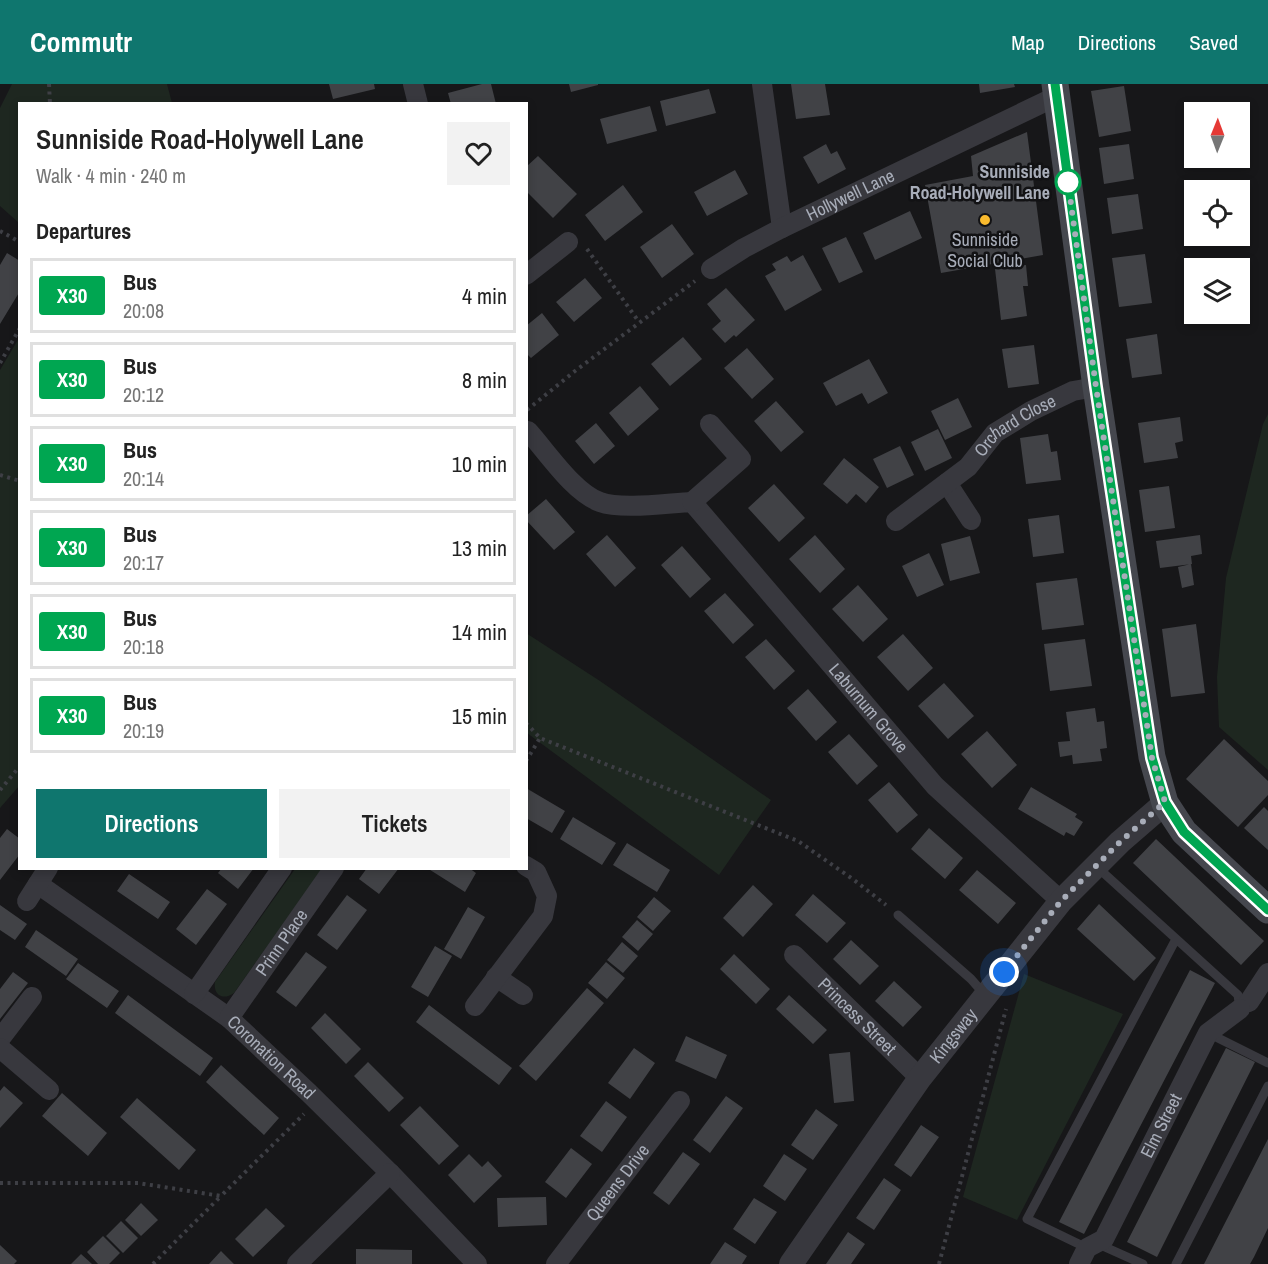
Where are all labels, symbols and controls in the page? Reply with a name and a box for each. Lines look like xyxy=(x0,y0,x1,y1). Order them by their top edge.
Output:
text: Commutr xyxy=(30,23,132,61)
text: Map xyxy=(1011,28,1045,57)
text: Directions xyxy=(1078,28,1156,57)
text: Saved xyxy=(1189,28,1238,57)
north arrow xyxy=(1184,102,1250,168)
map controls xyxy=(1184,102,1250,324)
text: Sunniside Road-Holywell Lane xyxy=(36,120,364,158)
button: heart xyxy=(447,122,510,185)
place label: Sunniside Road-Holywell Lane xyxy=(910,159,1050,205)
text: Walk · 4 min · 240 m xyxy=(36,162,186,189)
street label: Hollywell Lane xyxy=(802,163,899,227)
marker: Sunniside Road-Holywell Lane xyxy=(1055,169,1081,195)
button: locate xyxy=(1184,180,1250,246)
marker: Sunniside Social Club xyxy=(978,213,992,227)
text: Departures xyxy=(36,216,131,246)
place label: Sunniside Social Club xyxy=(947,227,1023,273)
button: layers xyxy=(1184,258,1250,324)
text: Bus xyxy=(123,267,157,297)
text: X30 xyxy=(57,281,87,310)
text: 4 min xyxy=(462,281,507,311)
text: 20:08 xyxy=(123,297,164,324)
text: Bus xyxy=(123,351,157,381)
text: X30 xyxy=(57,365,87,394)
text: 8 min xyxy=(462,365,507,395)
text: 20:12 xyxy=(123,381,164,408)
street label: Orchard Close xyxy=(968,388,1060,462)
text: Bus xyxy=(123,435,157,465)
text: X30 xyxy=(57,449,87,478)
text: 10 min xyxy=(452,449,507,479)
text: 20:14 xyxy=(123,465,164,492)
text: Bus xyxy=(123,519,157,549)
text: X30 xyxy=(57,533,87,562)
text: 13 min xyxy=(452,533,507,563)
text: 20:17 xyxy=(123,549,164,576)
text: Bus xyxy=(123,603,157,633)
text: X30 xyxy=(57,617,87,646)
text: 14 min xyxy=(452,617,507,647)
text: 20:18 xyxy=(123,633,164,660)
street label: Laburnum Grove xyxy=(823,658,914,758)
text: Bus xyxy=(123,687,157,717)
text: X30 xyxy=(57,701,87,730)
text: 15 min xyxy=(452,701,507,731)
text: 20:19 xyxy=(123,717,164,744)
button: Directions xyxy=(36,789,267,858)
button: Tickets xyxy=(279,789,510,858)
street label: Prinn Place xyxy=(249,904,313,981)
your location xyxy=(989,957,1019,987)
street label: Princess Street xyxy=(812,972,902,1060)
street label: Kingsway xyxy=(923,1002,983,1069)
street label: Coronation Road xyxy=(222,1009,321,1105)
street label: Elm Street xyxy=(1134,1089,1187,1162)
street label: Queens Drive xyxy=(580,1139,655,1226)

